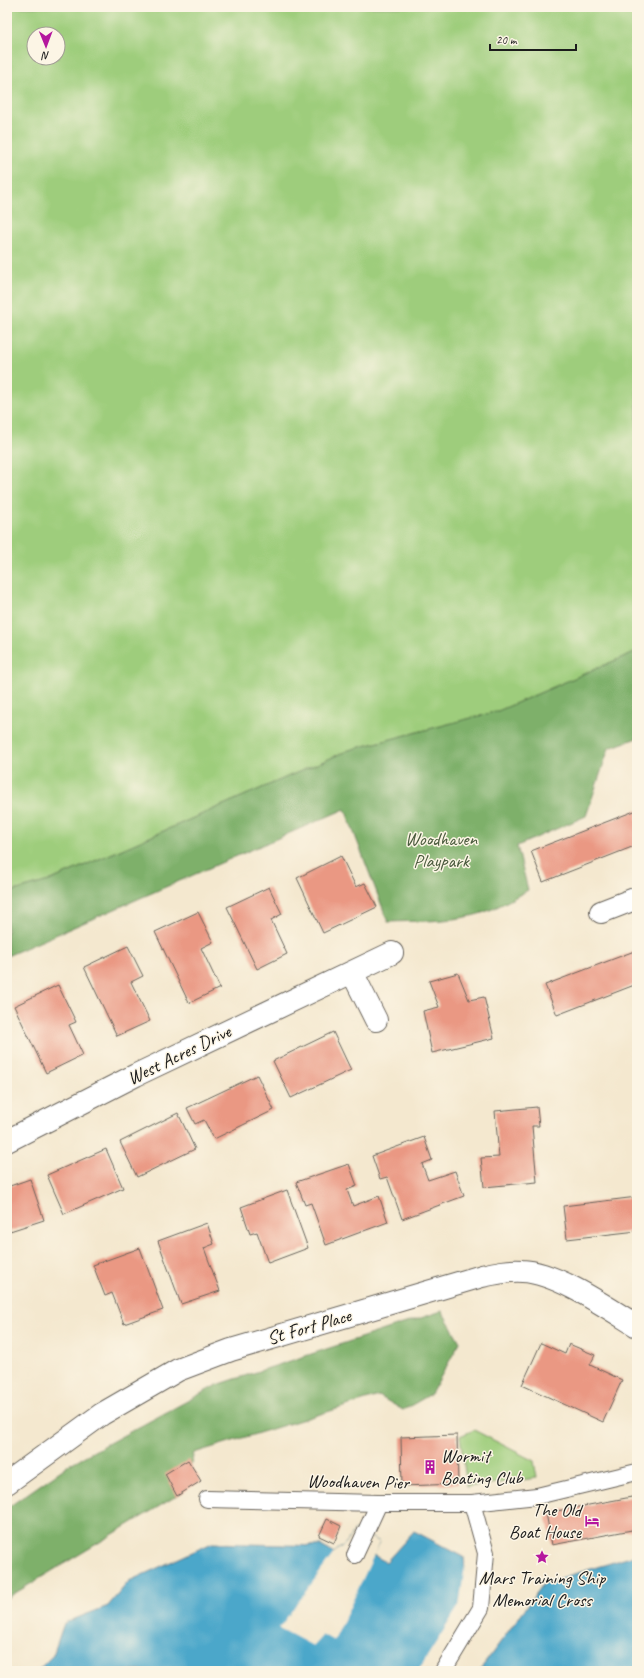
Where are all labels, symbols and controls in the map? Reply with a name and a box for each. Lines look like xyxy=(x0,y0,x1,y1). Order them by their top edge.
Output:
north arrow xyxy=(26,26,66,66)
scale bar xyxy=(490,26,576,52)
text: 20 m xyxy=(496,32,518,48)
text: N xyxy=(40,49,50,63)
park label: Woodhaven Playpark xyxy=(405,827,477,873)
street label: West Acres Drive xyxy=(123,1019,236,1090)
street label: St Fort Place xyxy=(264,1303,355,1350)
place label: Wormit Boating Club xyxy=(441,1444,524,1490)
building icon: Wormit Boating Club xyxy=(422,1459,438,1475)
street label: Woodhaven Pier xyxy=(307,1469,410,1495)
place label: The Old Boat House xyxy=(509,1498,584,1544)
hotel icon: The Old Boat House xyxy=(584,1513,600,1529)
place icon: Mars Training Ship Memorial Cross xyxy=(534,1549,550,1565)
place label: Mars Training Ship Memorial Cross xyxy=(479,1566,607,1612)

